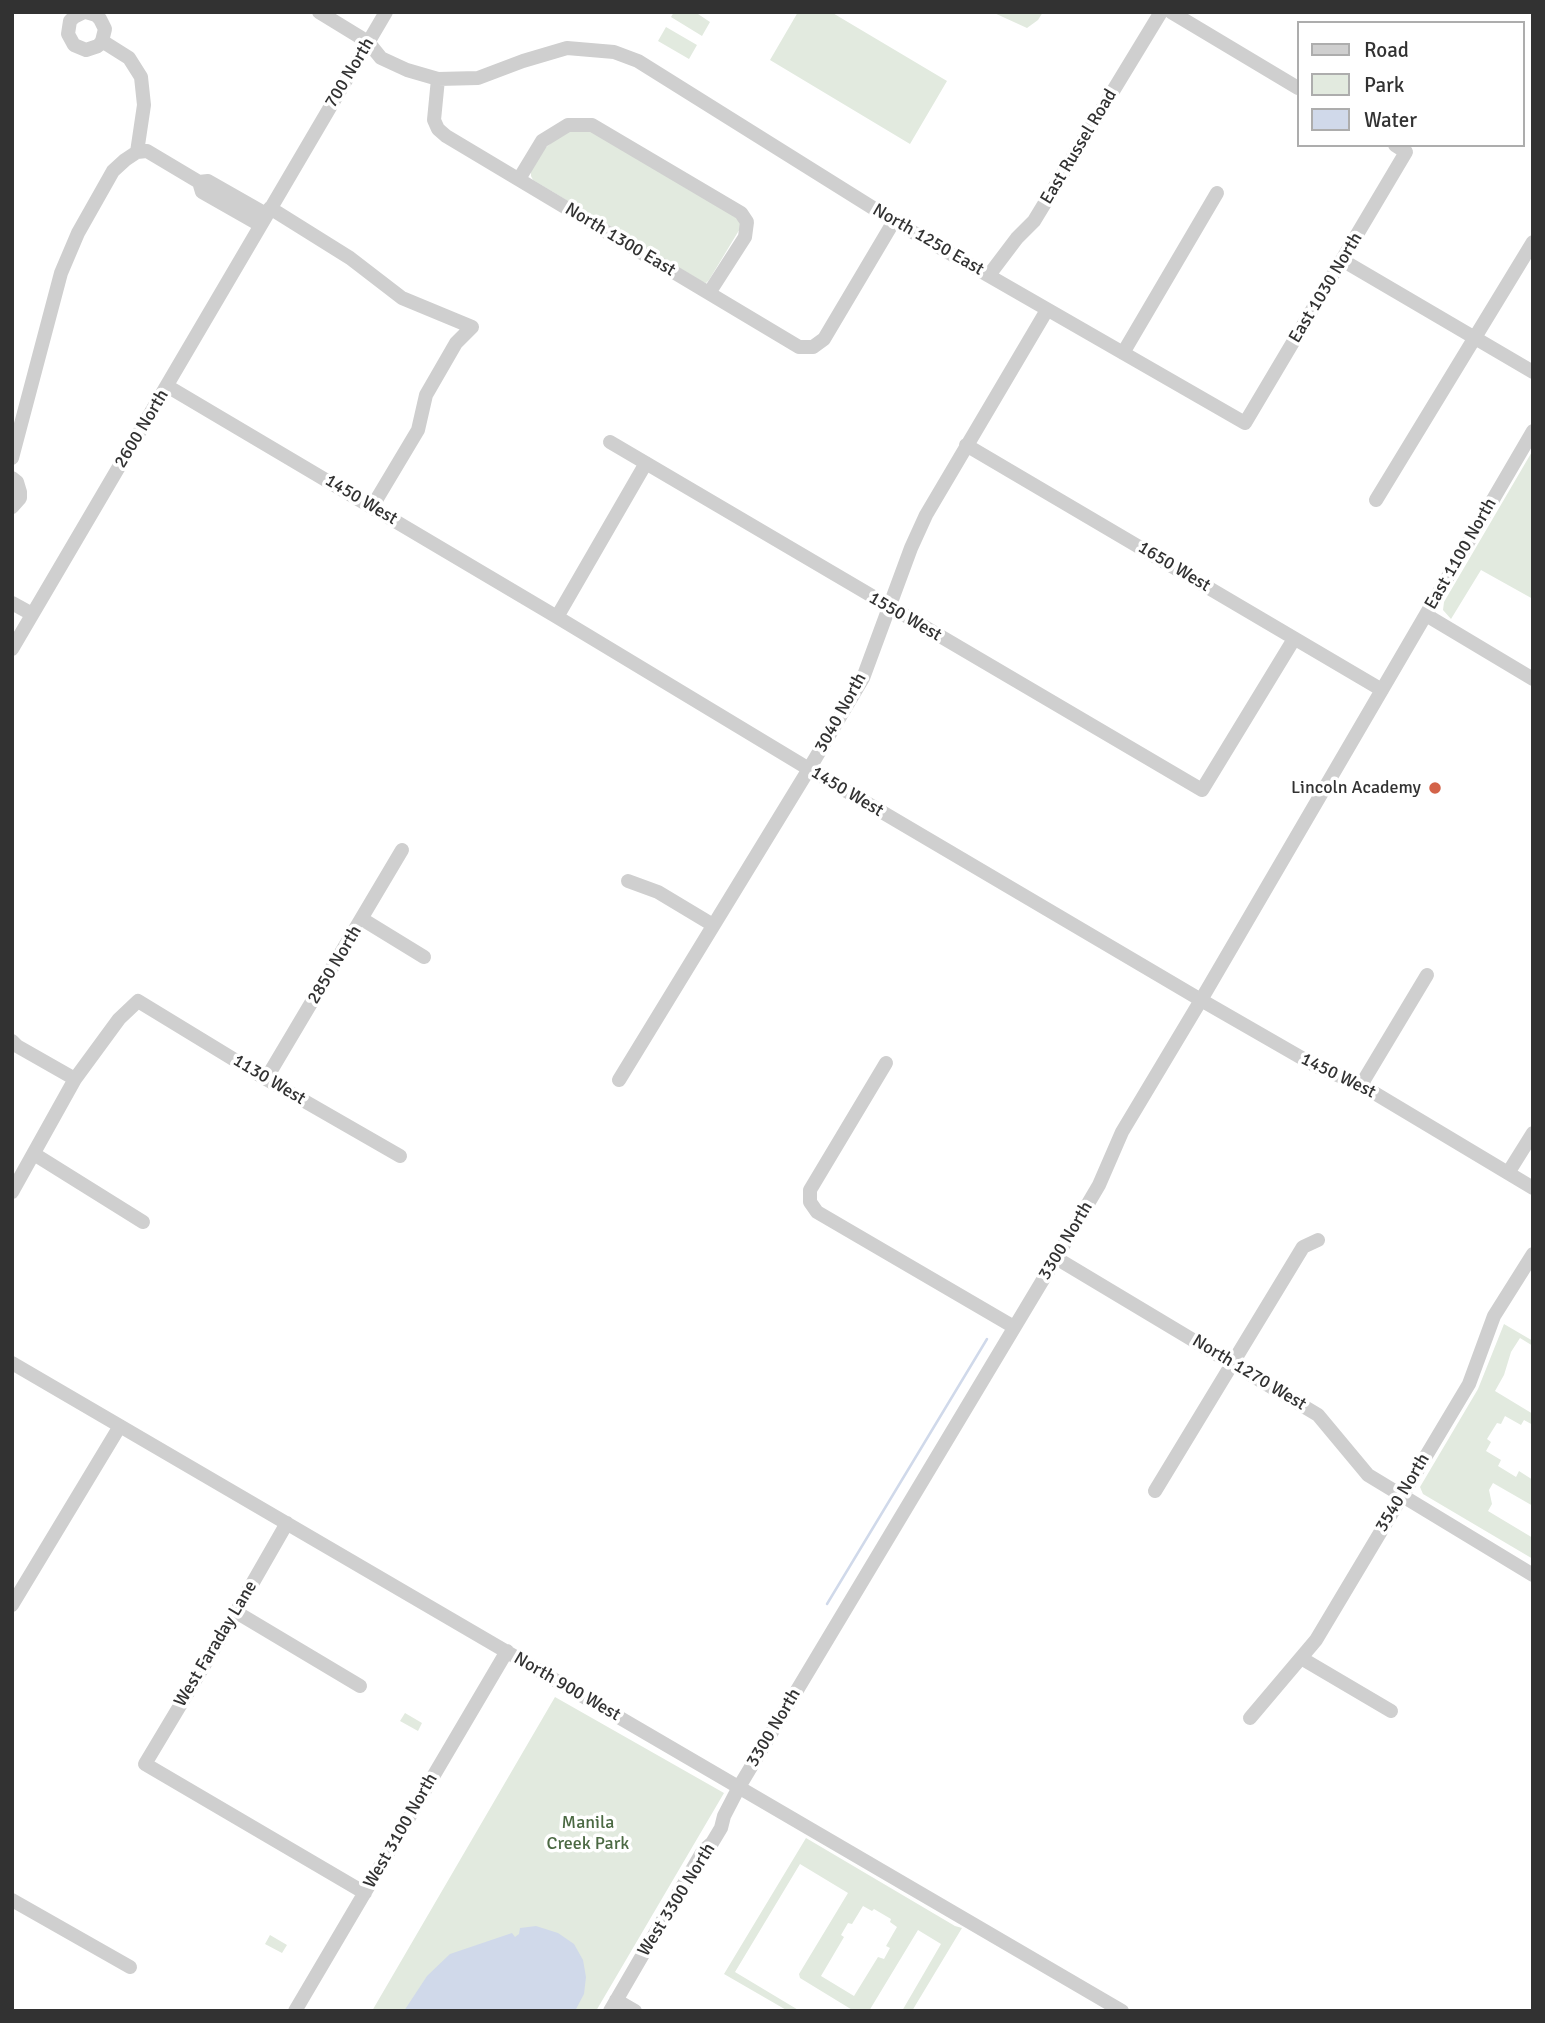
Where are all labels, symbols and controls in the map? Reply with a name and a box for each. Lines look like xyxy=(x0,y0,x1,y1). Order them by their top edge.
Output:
legend xyxy=(1296,21,1524,147)
street label: 700 North xyxy=(321,34,379,112)
text: Road xyxy=(1364,37,1409,63)
text: Park xyxy=(1364,72,1404,98)
street label: East Russel Road xyxy=(1036,86,1122,208)
text: Water xyxy=(1364,107,1417,133)
street label: North 1300 East xyxy=(561,199,679,281)
street label: North 1250 East xyxy=(869,199,987,281)
street label: East 1030 North xyxy=(1285,229,1367,347)
street label: 2600 North xyxy=(110,386,174,472)
street label: 1450 West xyxy=(321,470,401,530)
street label: East 1100 North xyxy=(1420,495,1502,613)
street label: 1650 West xyxy=(1134,537,1214,597)
street label: 1550 West xyxy=(865,587,945,647)
street label: 3040 North xyxy=(810,669,872,757)
street label: 1450 West xyxy=(807,762,887,822)
place label: Lincoln Academy xyxy=(1291,777,1421,799)
marker: Lincoln Academy xyxy=(1427,780,1443,796)
street label: 2850 North xyxy=(303,922,367,1008)
street label: 1450 West xyxy=(1297,1049,1379,1103)
street label: 1130 West xyxy=(229,1050,309,1110)
street label: 3300 North xyxy=(1034,1198,1098,1284)
street label: North 1270 West xyxy=(1188,1330,1310,1416)
street label: 3540 North xyxy=(1371,1450,1435,1536)
street label: West Faraday Lane xyxy=(170,1577,262,1711)
street label: North 900 West xyxy=(510,1648,624,1726)
street label: 3300 North xyxy=(742,1685,806,1771)
street label: West 3100 North xyxy=(359,1770,443,1892)
park label: Manila Creek Park xyxy=(547,1812,629,1854)
street label: West 3300 North xyxy=(634,1839,720,1961)

